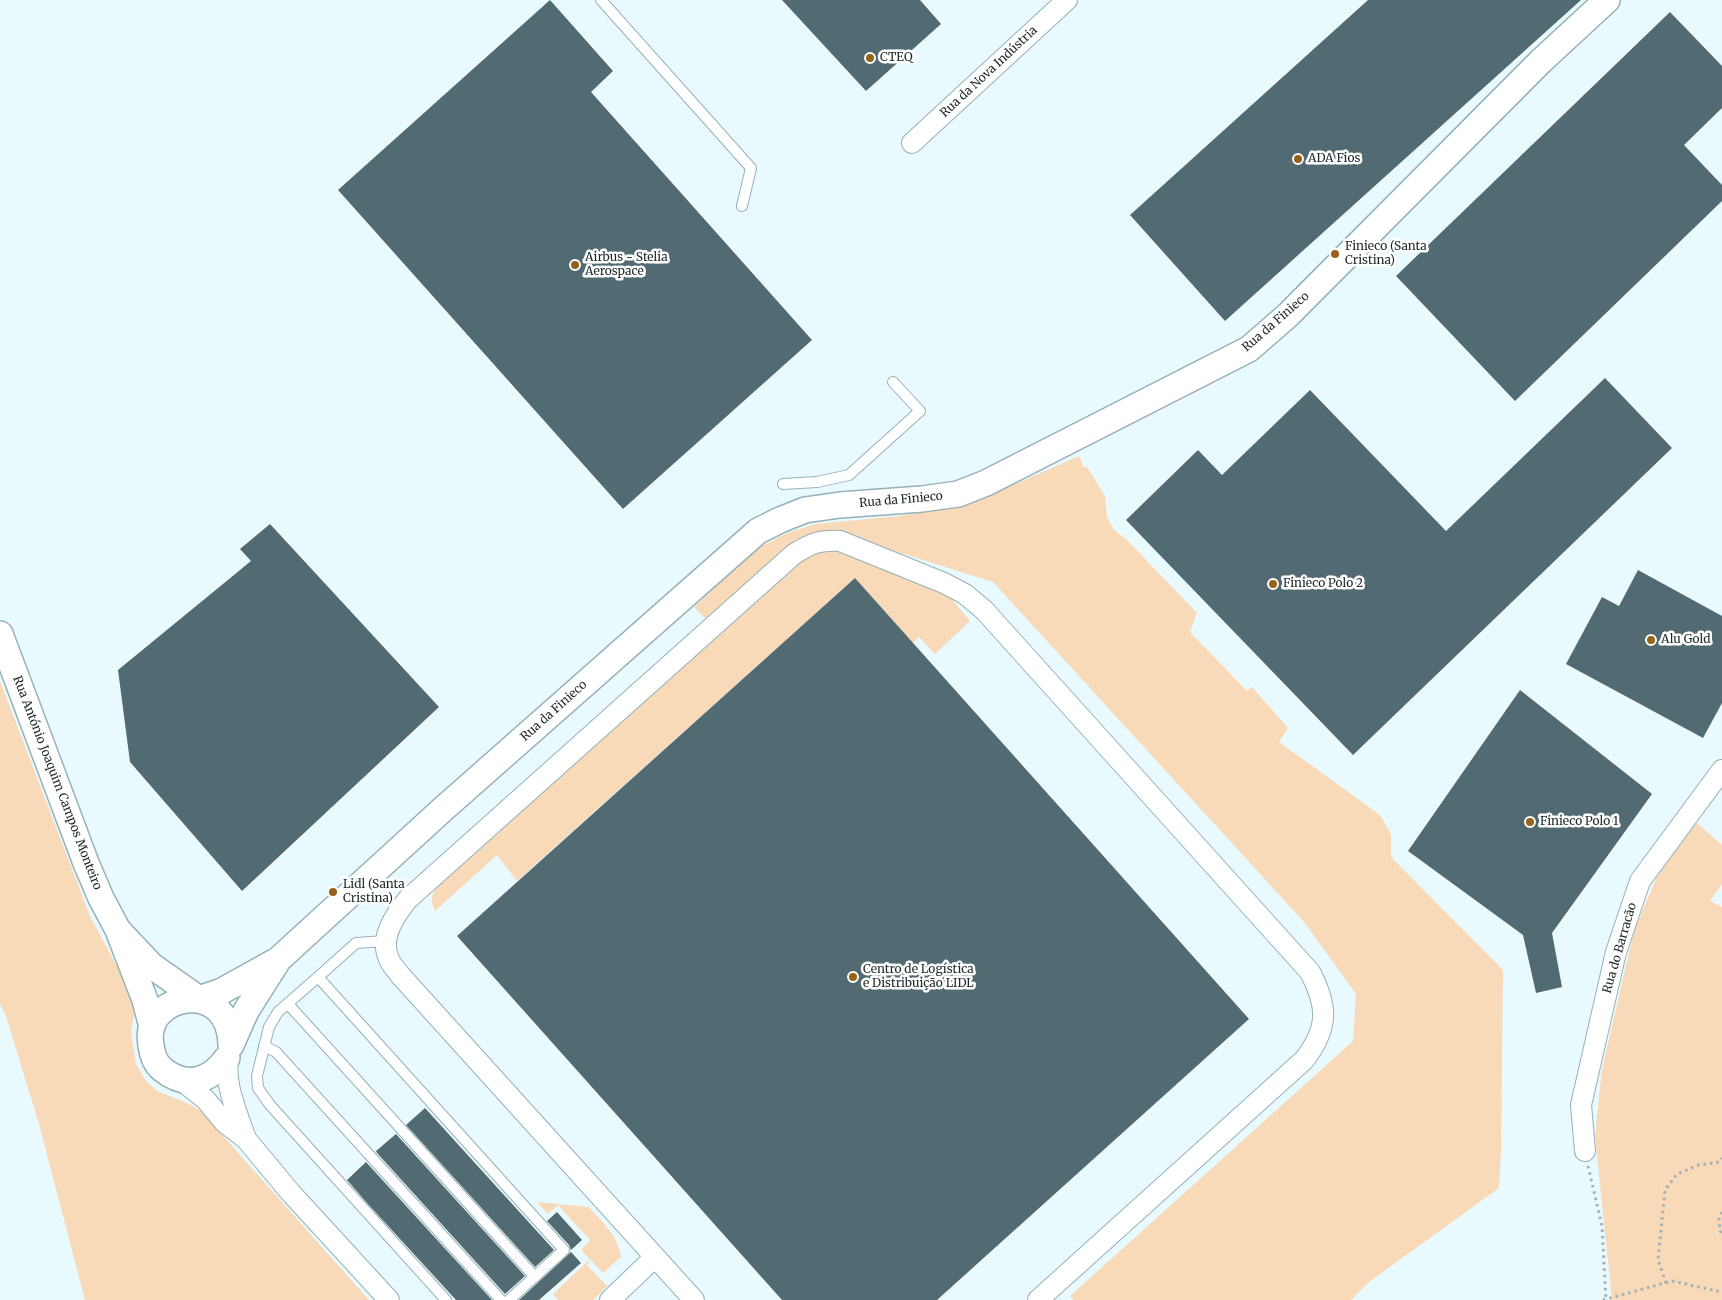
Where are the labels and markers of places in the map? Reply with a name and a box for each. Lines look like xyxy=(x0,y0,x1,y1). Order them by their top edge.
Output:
place label: CTEQ xyxy=(880,51,913,65)
marker: CTEQ xyxy=(864,52,876,64)
place label: ADA Fios xyxy=(1308,152,1360,166)
marker: ADA Fios xyxy=(1292,153,1304,165)
place label: Finieco (Santa Cristina) xyxy=(1345,240,1427,268)
marker: Finieco (Santa Cristina) xyxy=(1329,248,1341,260)
place label: Airbus - Stelia Aerospace xyxy=(585,251,668,279)
marker: Airbus - Stelia Aerospace xyxy=(569,259,581,271)
place label: Finieco Polo 2 xyxy=(1283,577,1363,591)
marker: Finieco Polo 2 xyxy=(1267,578,1279,590)
place label: Alu Gold xyxy=(1661,633,1710,647)
marker: Alu Gold xyxy=(1645,634,1657,646)
place label: Finieco Polo 1 xyxy=(1540,815,1618,829)
marker: Finieco Polo 1 xyxy=(1524,816,1536,828)
place label: Lidl (Santa Cristina) xyxy=(343,878,405,906)
marker: Lidl (Santa Cristina) xyxy=(327,886,339,898)
place label: Centro de Logística e Distribuição LIDL xyxy=(863,963,974,991)
marker: Centro de Logística e Distribuição LIDL xyxy=(847,971,859,983)

